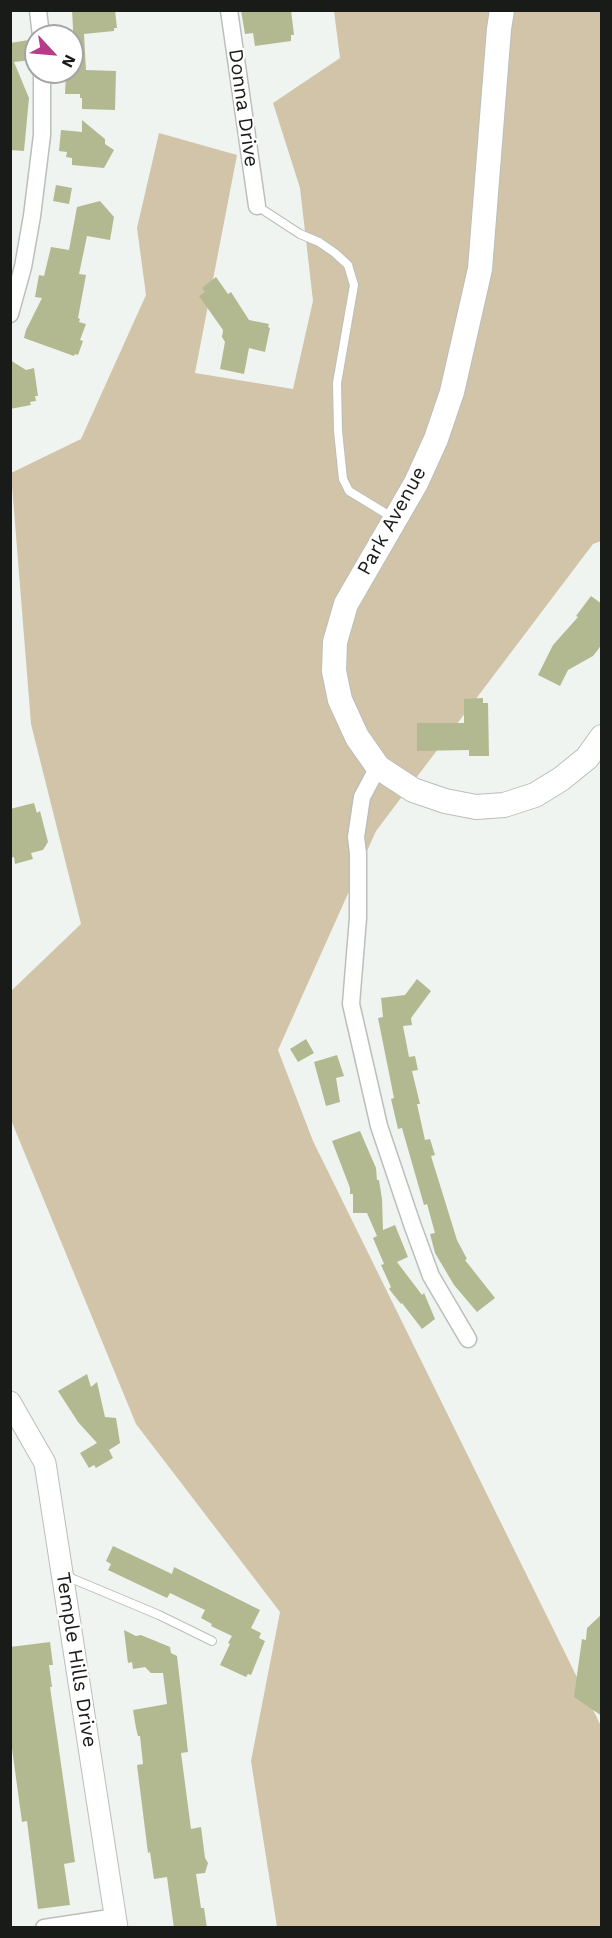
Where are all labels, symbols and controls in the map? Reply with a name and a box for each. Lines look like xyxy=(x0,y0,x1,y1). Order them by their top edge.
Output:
north arrow xyxy=(24,24,84,84)
street label: Donna Drive xyxy=(223,47,263,169)
text: N xyxy=(58,52,80,71)
street label: Park Avenue xyxy=(352,462,432,580)
street label: Temple Hills Drive xyxy=(50,1571,102,1749)

